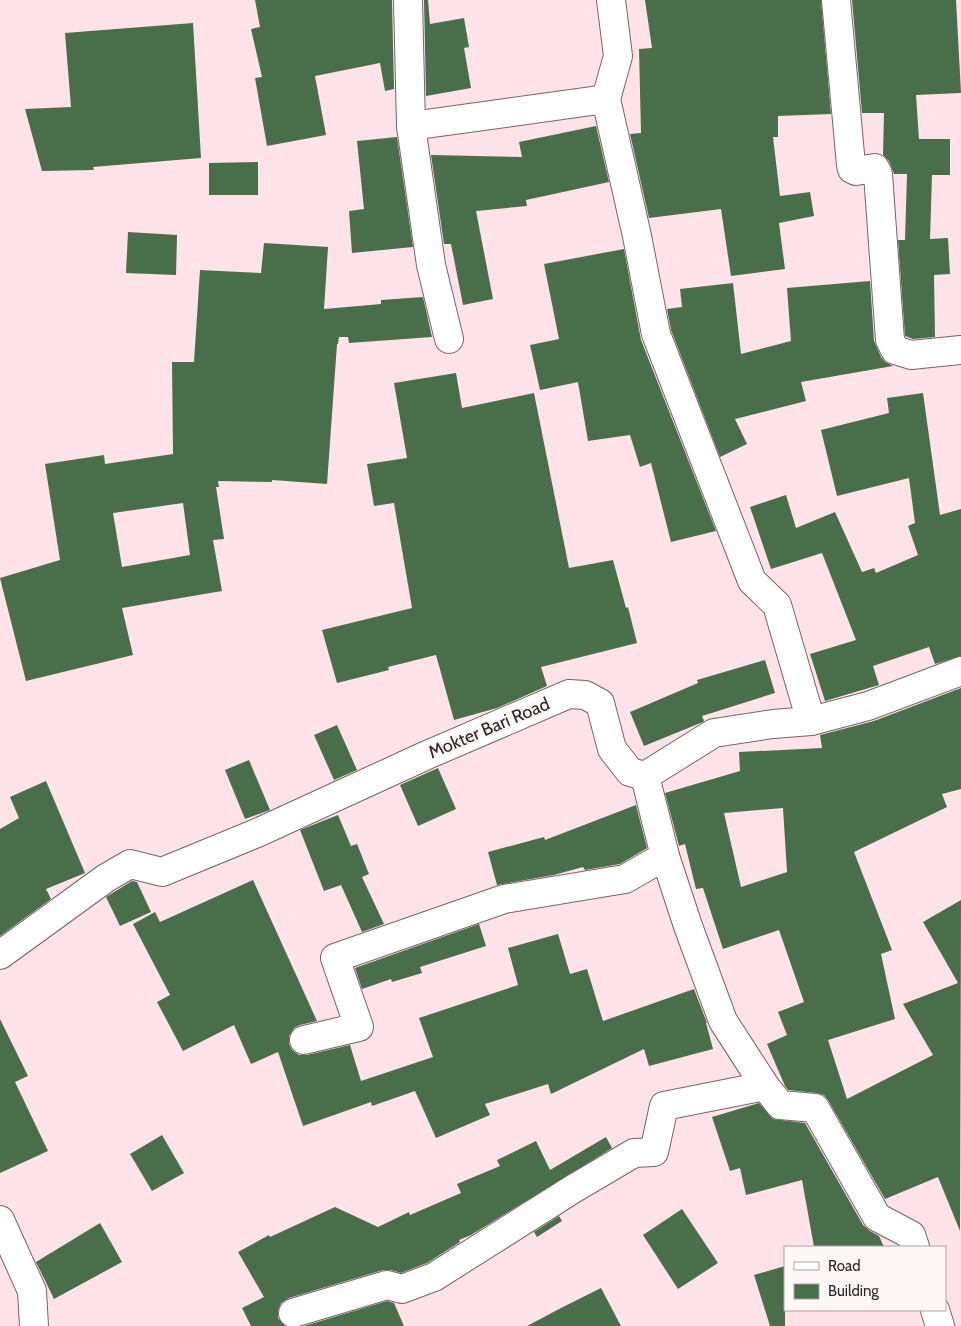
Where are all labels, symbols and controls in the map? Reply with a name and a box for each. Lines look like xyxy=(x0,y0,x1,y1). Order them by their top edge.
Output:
street label: Mokter Bari Road xyxy=(425,693,553,763)
legend xyxy=(784,1246,946,1311)
text: Road xyxy=(828,1257,861,1275)
text: Building xyxy=(828,1282,879,1300)

